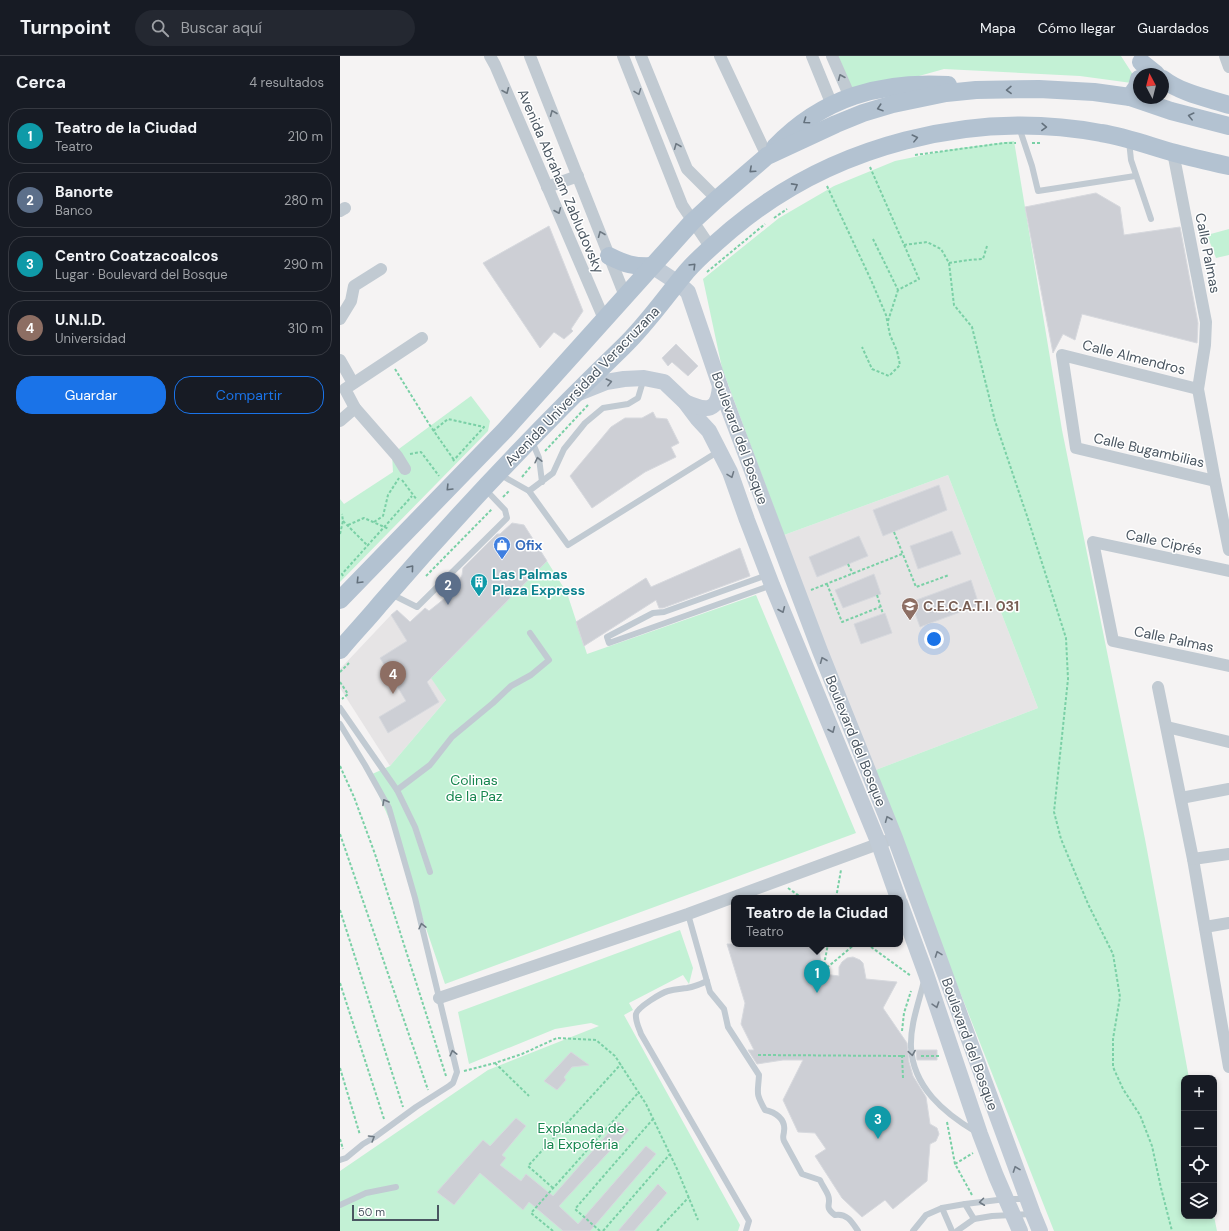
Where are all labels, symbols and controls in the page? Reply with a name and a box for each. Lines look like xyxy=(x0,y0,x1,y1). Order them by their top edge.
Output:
search box xyxy=(135,10,415,46)
text: Turnpoint xyxy=(20,15,111,40)
icon: search xyxy=(149,17,171,39)
text: Buscar aquí xyxy=(181,18,262,38)
text: Mapa xyxy=(980,19,1016,37)
text: Cómo llegar xyxy=(1038,19,1115,37)
text: Guardados xyxy=(1137,19,1209,37)
north arrow xyxy=(1133,68,1169,104)
text: Cerca xyxy=(16,71,66,93)
one-way arrow xyxy=(838,73,846,81)
text: 4 resultados xyxy=(249,74,324,91)
one-way arrow xyxy=(1006,85,1012,94)
street label: Avenida Abraham Zabludovsky xyxy=(514,86,608,276)
one-way arrow xyxy=(502,88,510,95)
one-way arrow xyxy=(633,89,641,96)
one-way arrow xyxy=(877,103,884,112)
one-way arrow xyxy=(549,109,557,116)
one-way arrow xyxy=(1188,112,1195,121)
one-way arrow xyxy=(803,116,810,124)
text: Teatro de la Ciudad xyxy=(55,118,197,138)
one-way arrow xyxy=(1041,122,1047,131)
text: 1 xyxy=(28,128,32,145)
text: 210 m xyxy=(288,128,323,145)
one-way arrow xyxy=(912,135,918,143)
text: Teatro xyxy=(55,138,93,155)
one-way arrow xyxy=(674,142,682,149)
one-way arrow xyxy=(749,165,756,172)
text: Banorte xyxy=(55,182,113,202)
one-way arrow xyxy=(791,183,798,190)
text: 2 xyxy=(26,192,34,209)
text: 280 m xyxy=(284,192,323,209)
text: Banco xyxy=(55,202,93,219)
one-way arrow xyxy=(553,207,561,214)
street label: Calle Palmas xyxy=(1191,211,1225,295)
one-way arrow xyxy=(597,230,605,237)
text: Centro Coatzacoalcos xyxy=(55,246,218,266)
text: 3 xyxy=(26,256,34,273)
text: 290 m xyxy=(284,256,323,273)
one-way arrow xyxy=(688,263,695,271)
text: Lugar · Boulevard del Bosque xyxy=(55,266,228,283)
street label: Avenida Universidad Veracruzana xyxy=(501,302,663,470)
text: U.N.I.D. xyxy=(55,310,105,330)
text: 4 xyxy=(26,320,34,337)
text: 310 m xyxy=(288,320,323,337)
text: Universidad xyxy=(55,330,126,347)
street label: Calle Almendros xyxy=(1081,336,1187,378)
street label: Boulevard del Bosque xyxy=(708,369,772,507)
button: Guardar xyxy=(16,376,166,414)
button: Compartir xyxy=(174,376,324,414)
one-way arrow xyxy=(606,378,612,386)
street label: Calle Bugambilias xyxy=(1092,428,1206,472)
one-way arrow xyxy=(535,457,543,463)
one-way arrow xyxy=(726,472,734,479)
one-way arrow xyxy=(446,483,454,491)
street label: Calle Ciprés xyxy=(1124,525,1204,559)
shop icon: Ofix xyxy=(492,535,512,560)
place label: Ofix xyxy=(515,536,543,554)
one-way arrow xyxy=(407,565,414,572)
place label: Las Palmas Plaza Express xyxy=(492,565,585,599)
pin: 2 xyxy=(435,572,461,605)
building icon: Las Palmas Plaza Express xyxy=(469,572,489,597)
one-way arrow xyxy=(356,576,364,584)
school or university icon: C.E.C.A.T.I. 031 xyxy=(900,596,920,621)
place label: C.E.C.A.T.I. 031 xyxy=(923,597,1019,615)
one-way arrow xyxy=(777,605,785,613)
street label: Calle Palmas xyxy=(1132,622,1216,656)
your location xyxy=(924,629,944,649)
one-way arrow xyxy=(820,656,828,663)
pin: 4 xyxy=(380,661,406,694)
street label: Boulevard del Bosque xyxy=(821,673,891,809)
one-way arrow xyxy=(827,725,835,733)
park label: Colinas de la Paz xyxy=(446,771,502,805)
one-way arrow xyxy=(383,799,390,806)
one-way arrow xyxy=(884,816,892,823)
popup xyxy=(731,895,903,947)
text: Teatro de la Ciudad xyxy=(746,903,888,923)
one-way arrow xyxy=(418,923,427,930)
text: Teatro xyxy=(746,923,784,940)
one-way arrow xyxy=(934,951,942,958)
pin: 1 xyxy=(804,960,830,993)
street label: Boulevard del Bosque xyxy=(938,975,1002,1113)
one-way arrow xyxy=(931,1002,940,1009)
one-way arrow xyxy=(449,1049,458,1056)
one-way arrow xyxy=(907,1050,916,1056)
map controls xyxy=(1181,1075,1217,1219)
button: + xyxy=(1181,1075,1217,1111)
pin: 3 xyxy=(865,1106,891,1139)
button: − xyxy=(1181,1111,1217,1147)
park label: Explanada de la Expoferia xyxy=(538,1119,624,1153)
one-way arrow xyxy=(368,1136,375,1143)
button: locate xyxy=(1181,1147,1217,1183)
one-way arrow xyxy=(1012,1165,1021,1172)
button: layers xyxy=(1181,1183,1217,1219)
one-way arrow xyxy=(979,1198,985,1207)
scale bar xyxy=(352,1203,439,1222)
text: 50 m xyxy=(358,1205,385,1219)

